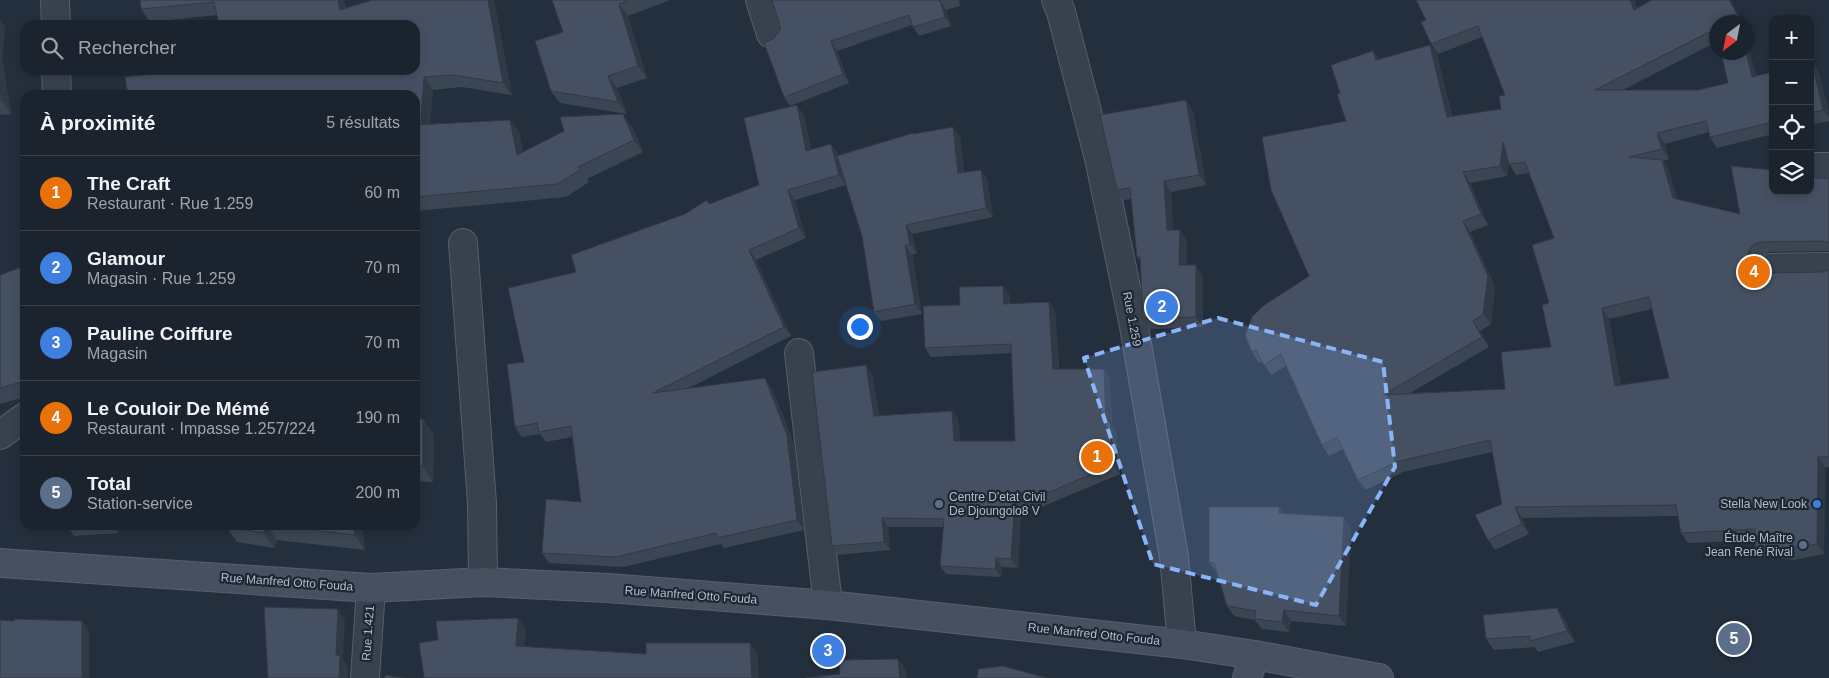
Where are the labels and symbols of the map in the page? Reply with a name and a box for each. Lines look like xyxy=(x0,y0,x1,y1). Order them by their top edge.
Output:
north arrow xyxy=(1709,15,1754,60)
pin: 4 xyxy=(1738,253,1770,291)
pin: 2 xyxy=(1146,288,1178,326)
street label: Rue 1.259 xyxy=(1120,290,1144,348)
your location xyxy=(847,314,873,340)
pin: 1 xyxy=(1081,438,1113,476)
place label: Centre D'etat Civil De Djoungolo8 V xyxy=(949,490,1045,518)
place label: Stella New Look xyxy=(1720,497,1808,511)
marker: Centre D'etat Civil De Djoungolo8 V xyxy=(933,498,945,510)
marker: Stella New Look xyxy=(1811,498,1823,510)
place label: Étude Maître Jean René Rival xyxy=(1705,530,1793,559)
marker: Étude Maître Jean René Rival xyxy=(1797,539,1809,551)
street label: Rue Manfred Otto Fouda xyxy=(220,570,354,594)
street label: Rue Manfred Otto Fouda xyxy=(624,583,758,607)
street label: Rue 1.421 xyxy=(359,605,377,661)
street label: Rue Manfred Otto Fouda xyxy=(1027,620,1161,648)
pin: 5 xyxy=(1718,620,1750,658)
pin: 3 xyxy=(812,632,844,670)

